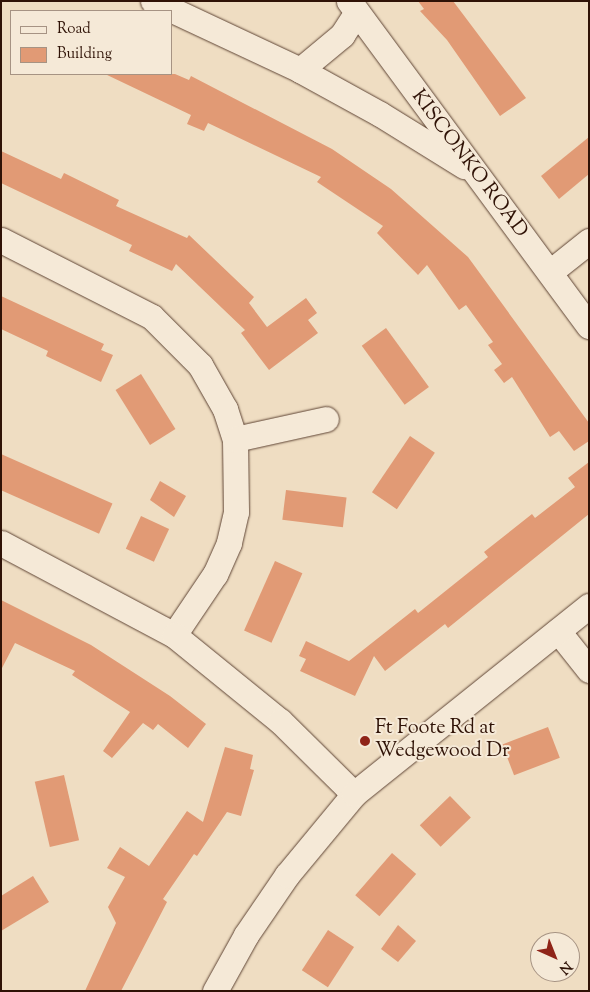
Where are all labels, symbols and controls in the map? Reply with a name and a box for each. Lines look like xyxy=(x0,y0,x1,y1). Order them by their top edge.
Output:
legend xyxy=(10,10,172,75)
text: Road xyxy=(57,19,91,40)
text: Building xyxy=(57,44,112,65)
street label: KISCONKO ROAD xyxy=(406,85,532,243)
place label: Ft Foote Rd at Wedgewood Dr xyxy=(375,717,510,764)
marker: Ft Foote Rd at Wedgewood Dr xyxy=(359,735,371,747)
north arrow xyxy=(530,932,580,982)
text: N xyxy=(554,956,576,978)

